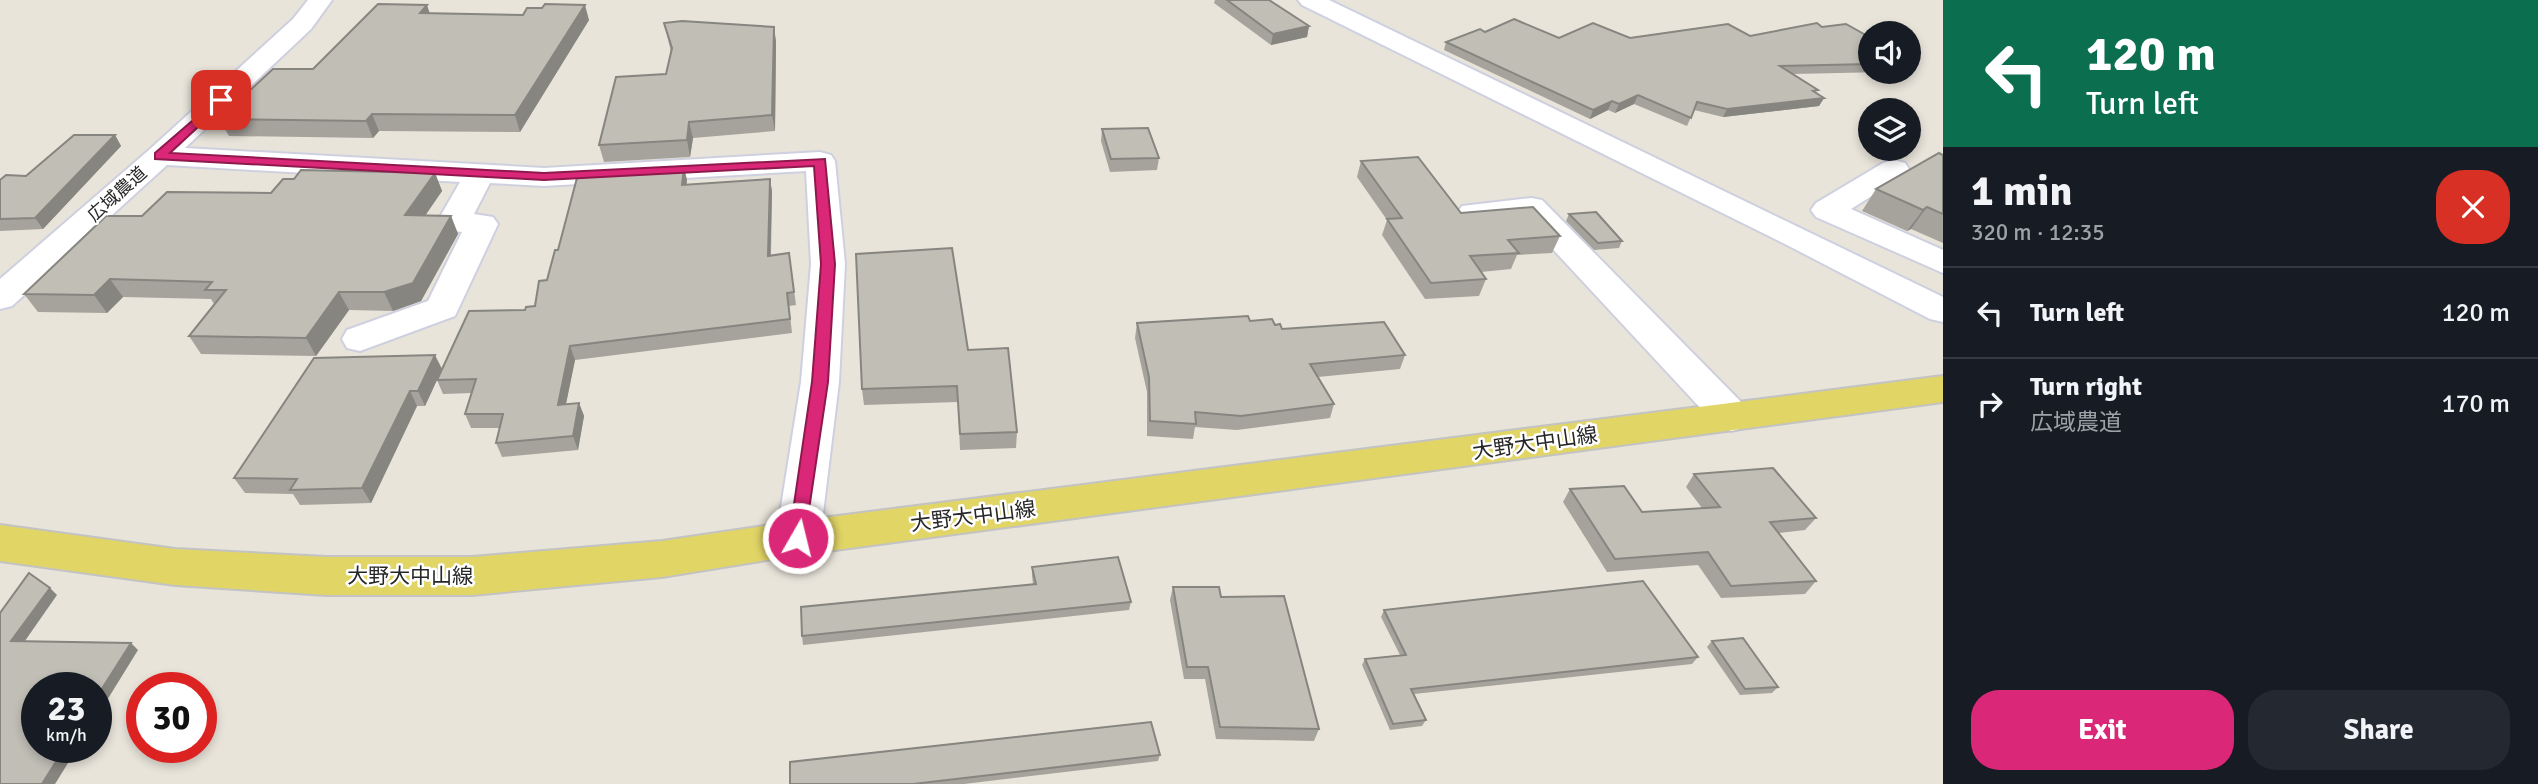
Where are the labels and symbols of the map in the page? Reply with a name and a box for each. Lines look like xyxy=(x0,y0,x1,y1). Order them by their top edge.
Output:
pin xyxy=(191,70,251,130)
street label: 広域農道 xyxy=(83,162,151,226)
street label: 大野大中山線 xyxy=(1471,421,1599,465)
street label: 大野大中山線 xyxy=(909,495,1037,537)
position arrow xyxy=(761,501,835,575)
street label: 大野大中山線 xyxy=(347,563,473,589)
speed limit sign: 30 xyxy=(126,672,217,763)

